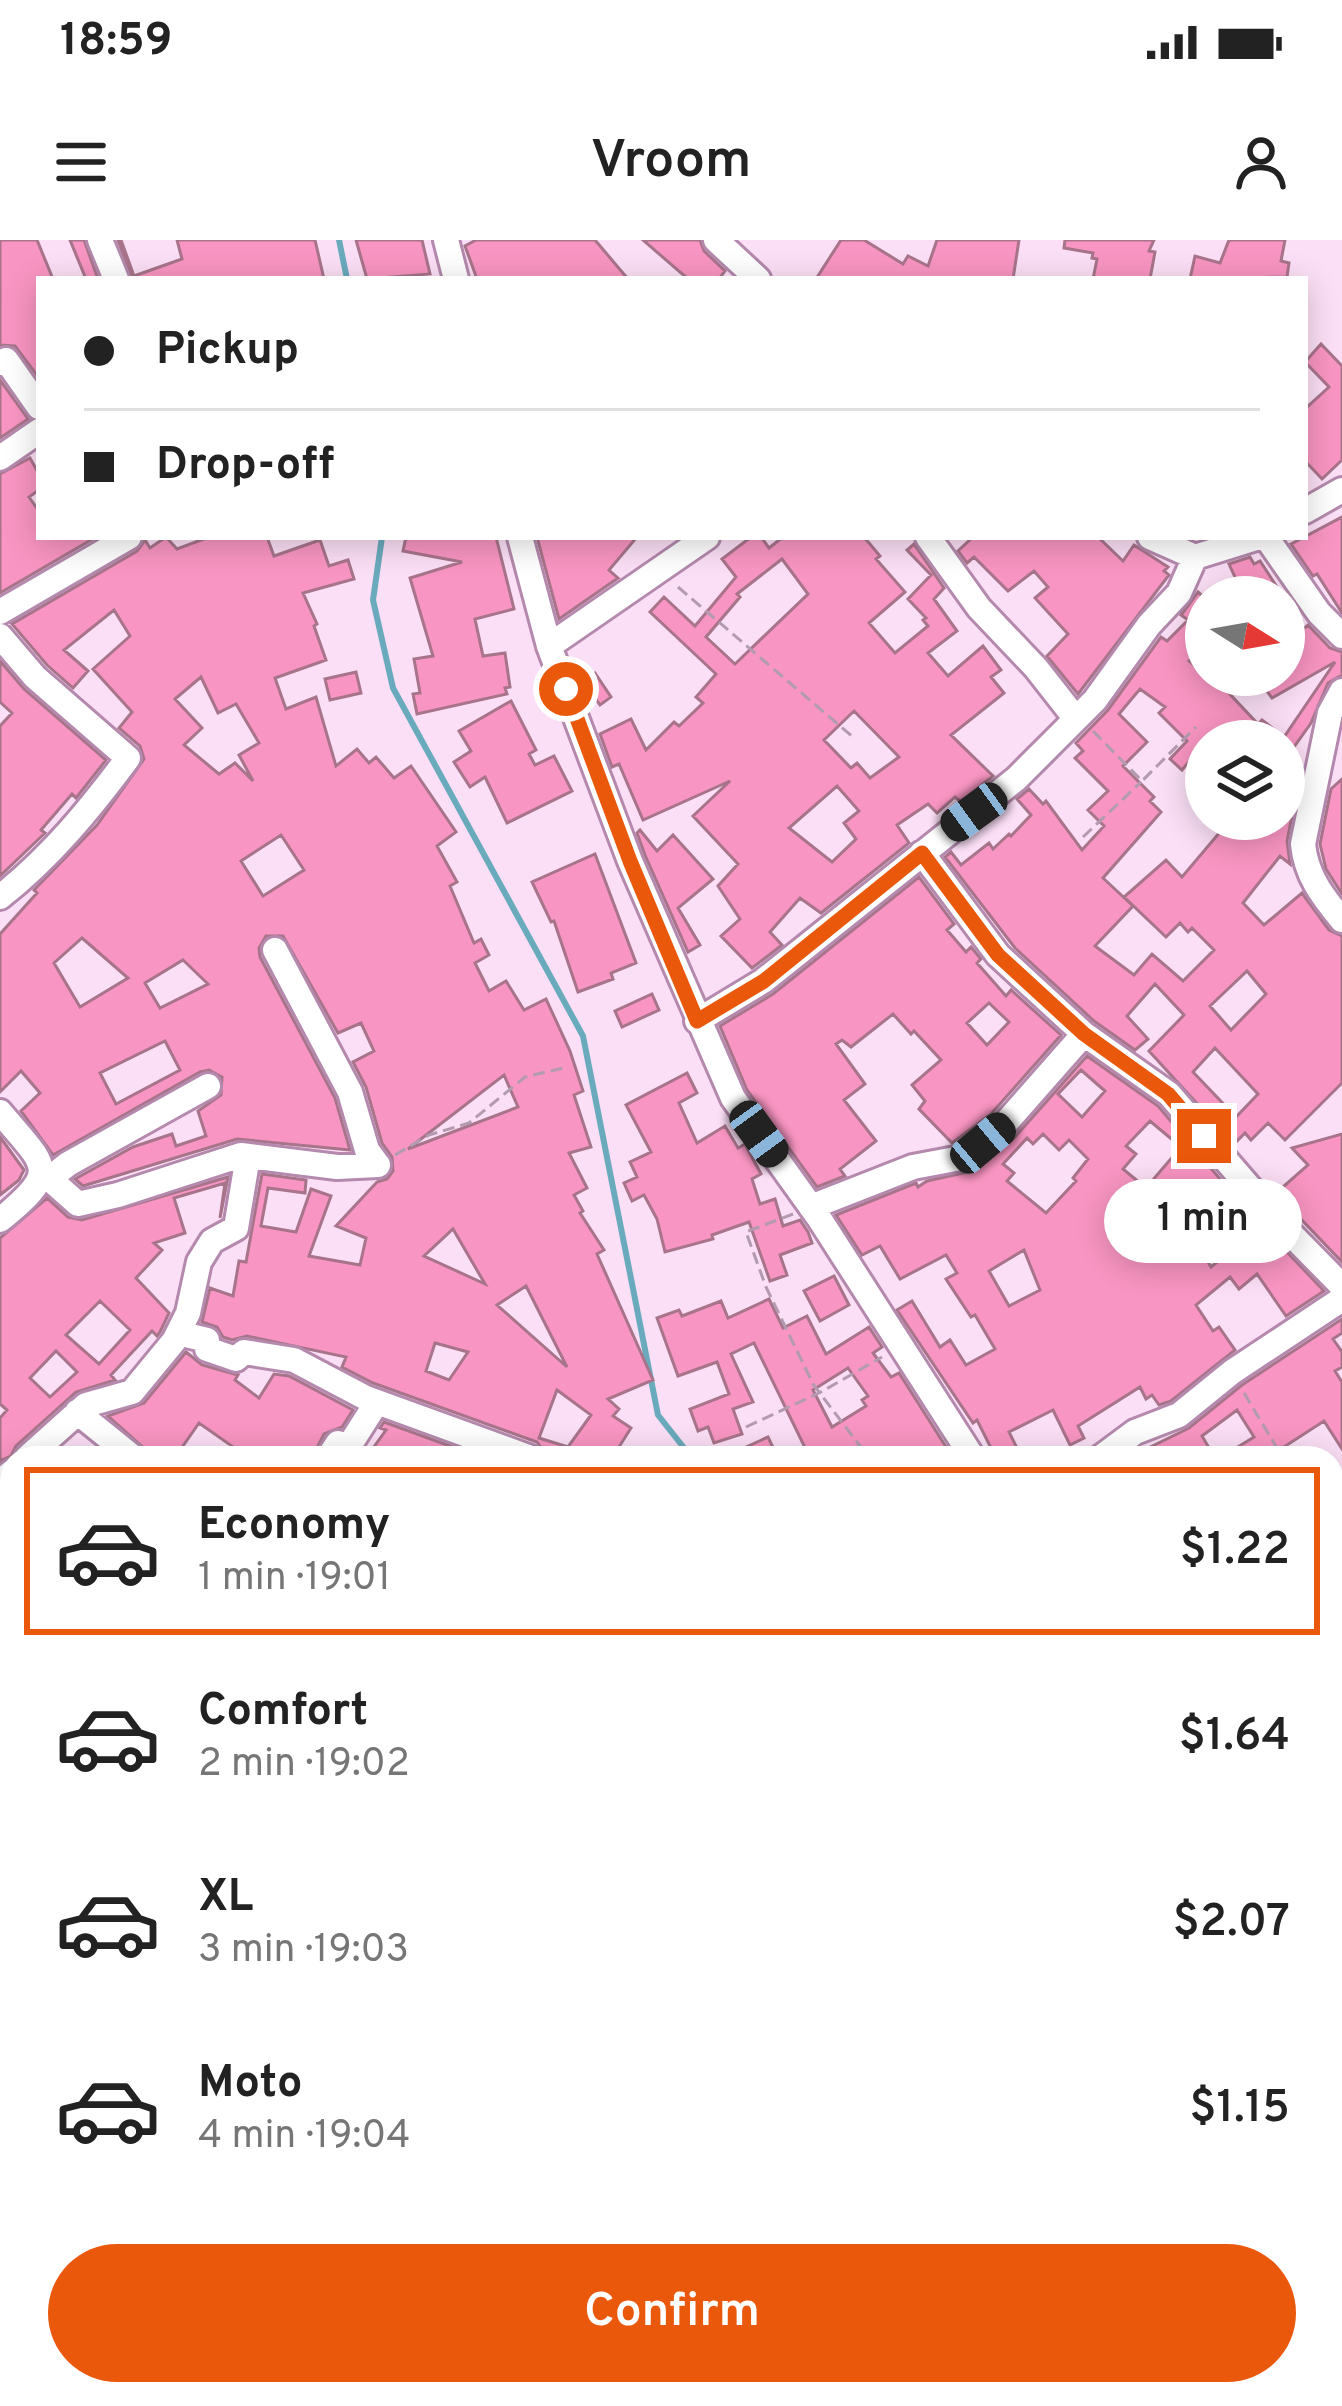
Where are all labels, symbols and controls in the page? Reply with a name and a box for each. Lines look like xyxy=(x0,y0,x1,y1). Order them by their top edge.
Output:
text: 18:59 xyxy=(60,14,172,71)
text: Vroom xyxy=(590,128,752,197)
icon: menu xyxy=(48,129,114,195)
icon: person xyxy=(1228,129,1294,195)
text: Pickup xyxy=(156,323,299,380)
text: Drop-off xyxy=(156,438,335,495)
north arrow xyxy=(1185,576,1305,696)
map controls xyxy=(1185,576,1305,840)
route start xyxy=(539,662,593,716)
button: layers xyxy=(1185,720,1305,840)
car xyxy=(934,776,1014,848)
car xyxy=(723,1094,795,1174)
car xyxy=(944,1106,1022,1180)
route end xyxy=(1177,1109,1231,1163)
callout: 1 min xyxy=(1105,1178,1303,1262)
text: 1 min xyxy=(1157,1196,1249,1245)
icon: car xyxy=(54,1497,162,1605)
text: Economy xyxy=(198,1498,390,1555)
text: $1.22 xyxy=(1180,1523,1290,1580)
text: 1 min · 19:01 xyxy=(198,1555,391,1604)
icon: car xyxy=(54,1683,162,1791)
text: Comfort xyxy=(198,1684,368,1741)
text: $1.64 xyxy=(1179,1709,1290,1766)
text: 2 min · 19:02 xyxy=(198,1741,410,1790)
icon: car xyxy=(54,1869,162,1977)
text: XL xyxy=(198,1870,253,1927)
text: $2.07 xyxy=(1173,1895,1290,1952)
text: 3 min · 19:03 xyxy=(198,1927,409,1976)
icon: car xyxy=(54,2055,162,2163)
text: Moto xyxy=(198,2056,302,2113)
text: $1.15 xyxy=(1190,2081,1290,2138)
text: 4 min · 19:04 xyxy=(198,2113,410,2162)
button: Confirm xyxy=(48,2244,1296,2382)

